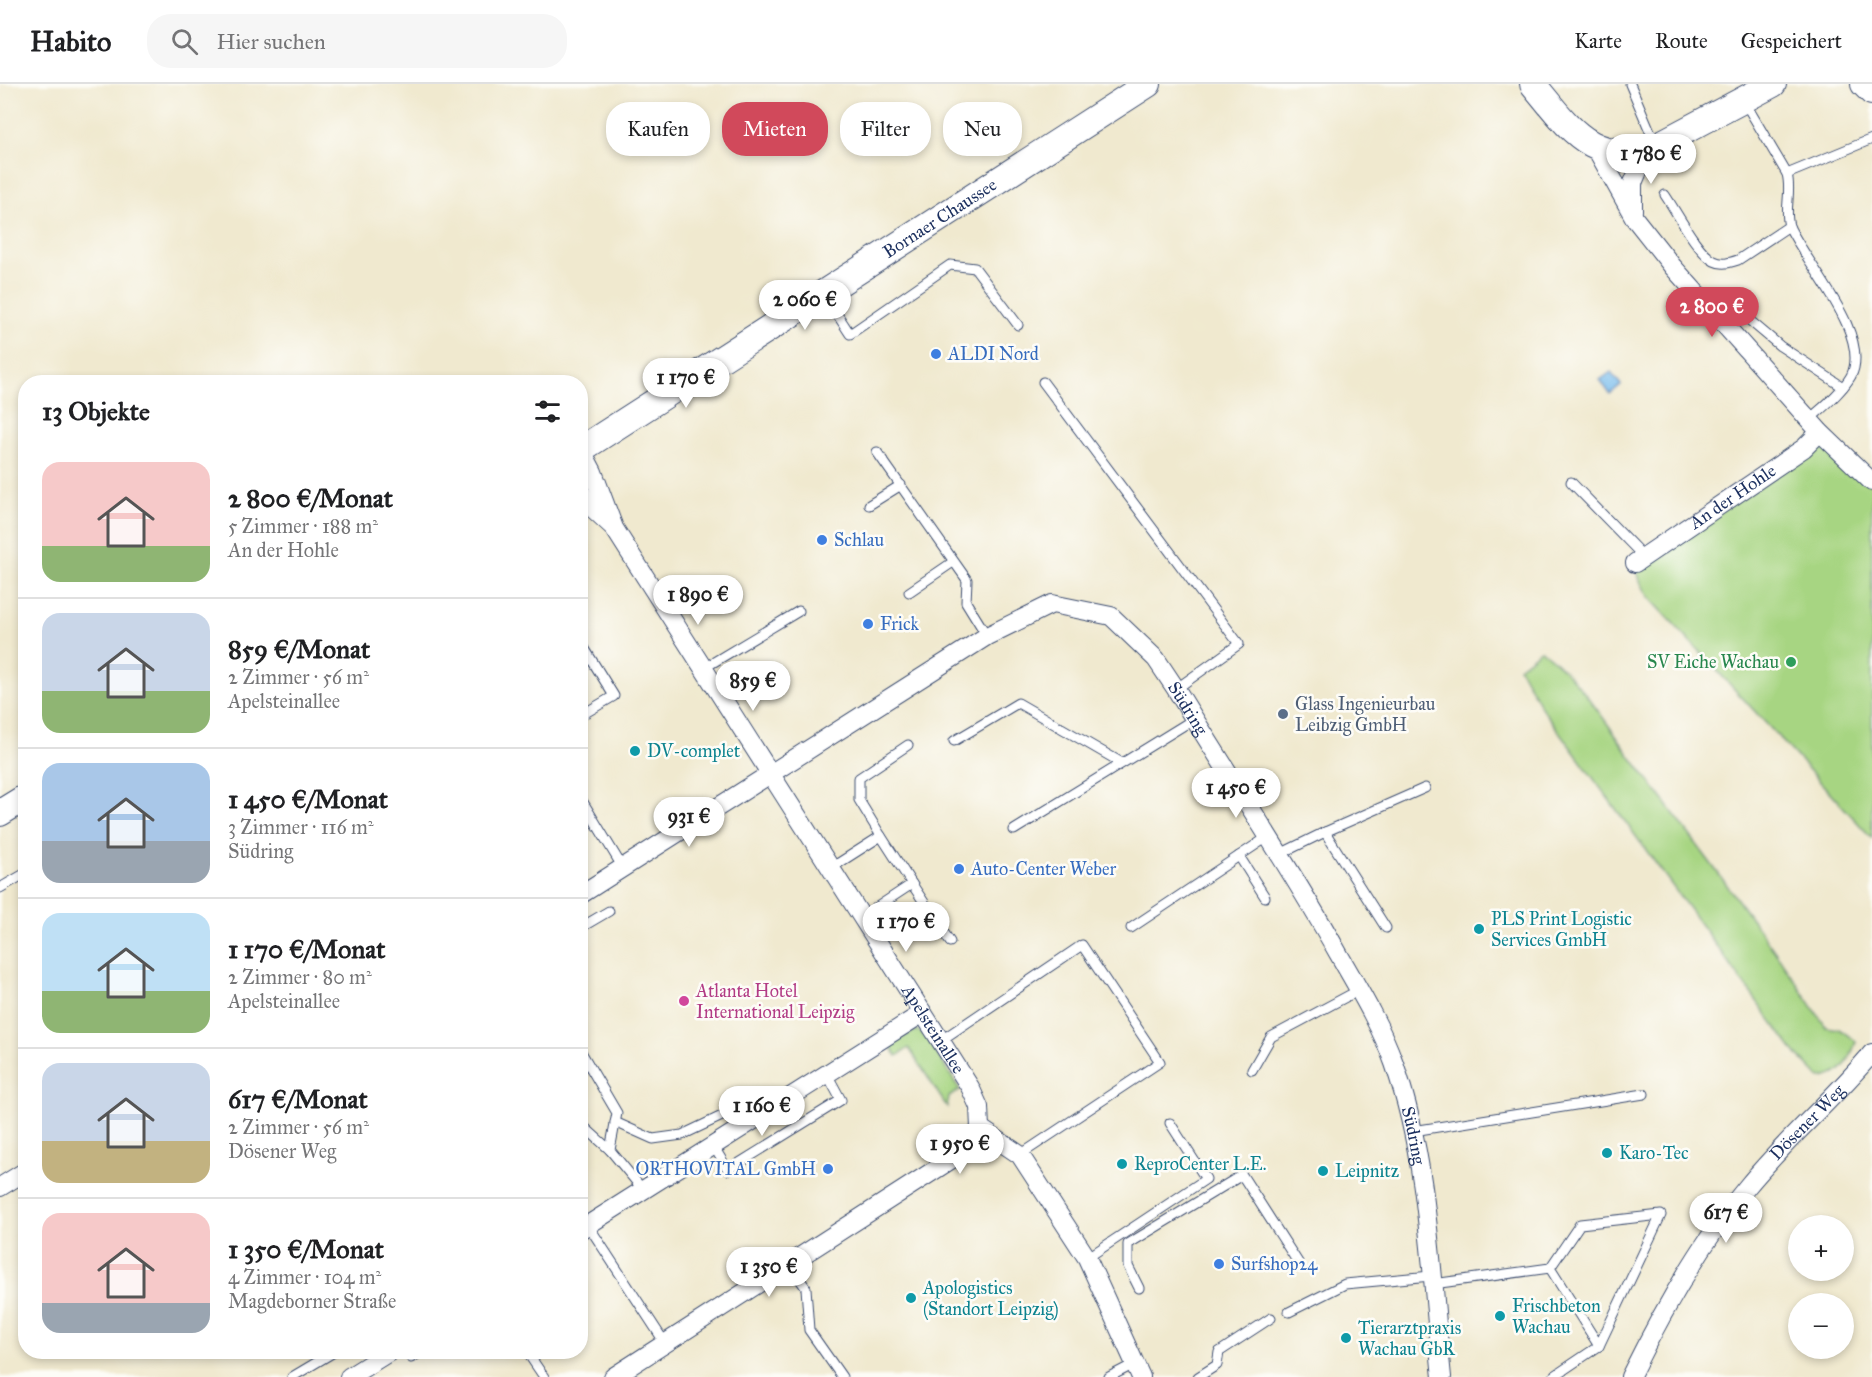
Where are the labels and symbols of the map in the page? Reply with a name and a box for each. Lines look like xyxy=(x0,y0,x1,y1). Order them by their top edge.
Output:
pin: 1 780 € xyxy=(1596,134,1706,185)
street label: Bornaer Chaussee xyxy=(879,173,1001,263)
pin: 2 060 € xyxy=(750,280,860,331)
pin: 2 800 € xyxy=(1657,287,1767,338)
place label: ALDI Nord xyxy=(947,343,1039,365)
marker: ALDI Nord xyxy=(929,347,943,361)
pin: 1 170 € xyxy=(631,358,741,409)
street label: An der Hohle xyxy=(1684,459,1780,534)
place label: Schlau xyxy=(834,529,884,551)
marker: Schlau xyxy=(815,533,829,547)
pin: 1 890 € xyxy=(643,575,753,626)
place label: Frick xyxy=(880,613,920,635)
marker: Frick xyxy=(861,617,875,631)
place label: SV Eiche Wachau xyxy=(1647,651,1779,673)
marker: SV Eiche Wachau xyxy=(1784,655,1798,669)
pin: 859 € xyxy=(711,661,795,712)
street label: Südring xyxy=(1163,677,1213,740)
place label: Glass Ingenieurbau Leibzig GmbH xyxy=(1295,693,1436,737)
marker: Glass Ingenieurbau Leibzig GmbH xyxy=(1276,707,1290,721)
place label: DV-complet xyxy=(647,740,741,762)
marker: DV-complet xyxy=(628,744,642,758)
pin: 1 450 € xyxy=(1181,768,1291,819)
pin: 931 € xyxy=(647,797,731,848)
place label: Auto-Center Weber xyxy=(970,858,1116,880)
marker: Auto-Center Weber xyxy=(952,862,966,876)
pin: 1 170 € xyxy=(851,902,961,953)
place label: PLS Print Logistic Services GmbH xyxy=(1491,908,1632,951)
marker: PLS Print Logistic Services GmbH xyxy=(1472,922,1486,936)
place label: Atlanta Hotel International Leipzig xyxy=(695,980,855,1024)
street label: Apelsteinallee xyxy=(896,980,970,1078)
marker: Atlanta Hotel International Leipzig xyxy=(677,994,691,1008)
street label: Dösener Weg xyxy=(1765,1079,1850,1165)
pin: 1 160 € xyxy=(707,1086,817,1137)
street label: Südring xyxy=(1397,1104,1430,1167)
pin: 1 950 € xyxy=(905,1124,1015,1175)
place label: Karo-Tec xyxy=(1619,1142,1689,1164)
marker: Karo-Tec xyxy=(1600,1146,1614,1160)
place label: ReproCenter L.E. xyxy=(1134,1153,1266,1175)
marker: ReproCenter L.E. xyxy=(1115,1157,1129,1171)
place label: ORTHOVITAL GmbH xyxy=(635,1158,816,1180)
place label: Leipnitz xyxy=(1335,1160,1399,1182)
marker: ORTHOVITAL GmbH xyxy=(821,1162,835,1176)
marker: Leipnitz xyxy=(1316,1164,1330,1178)
pin: 617 € xyxy=(1684,1193,1768,1244)
pin: 1 350 € xyxy=(714,1247,824,1298)
place label: Surfshop24 xyxy=(1231,1253,1318,1275)
marker: Surfshop24 xyxy=(1212,1257,1226,1271)
place label: Apologistics (Standort Leipzig) xyxy=(922,1277,1059,1321)
marker: Apologistics (Standort Leipzig) xyxy=(904,1291,918,1305)
place label: Frischbeton Wachau xyxy=(1512,1295,1601,1338)
marker: Frischbeton Wachau xyxy=(1493,1309,1507,1323)
place label: Tierarztpraxis Wachau GbR xyxy=(1358,1317,1461,1360)
marker: Tierarztpraxis Wachau GbR xyxy=(1339,1331,1353,1345)

